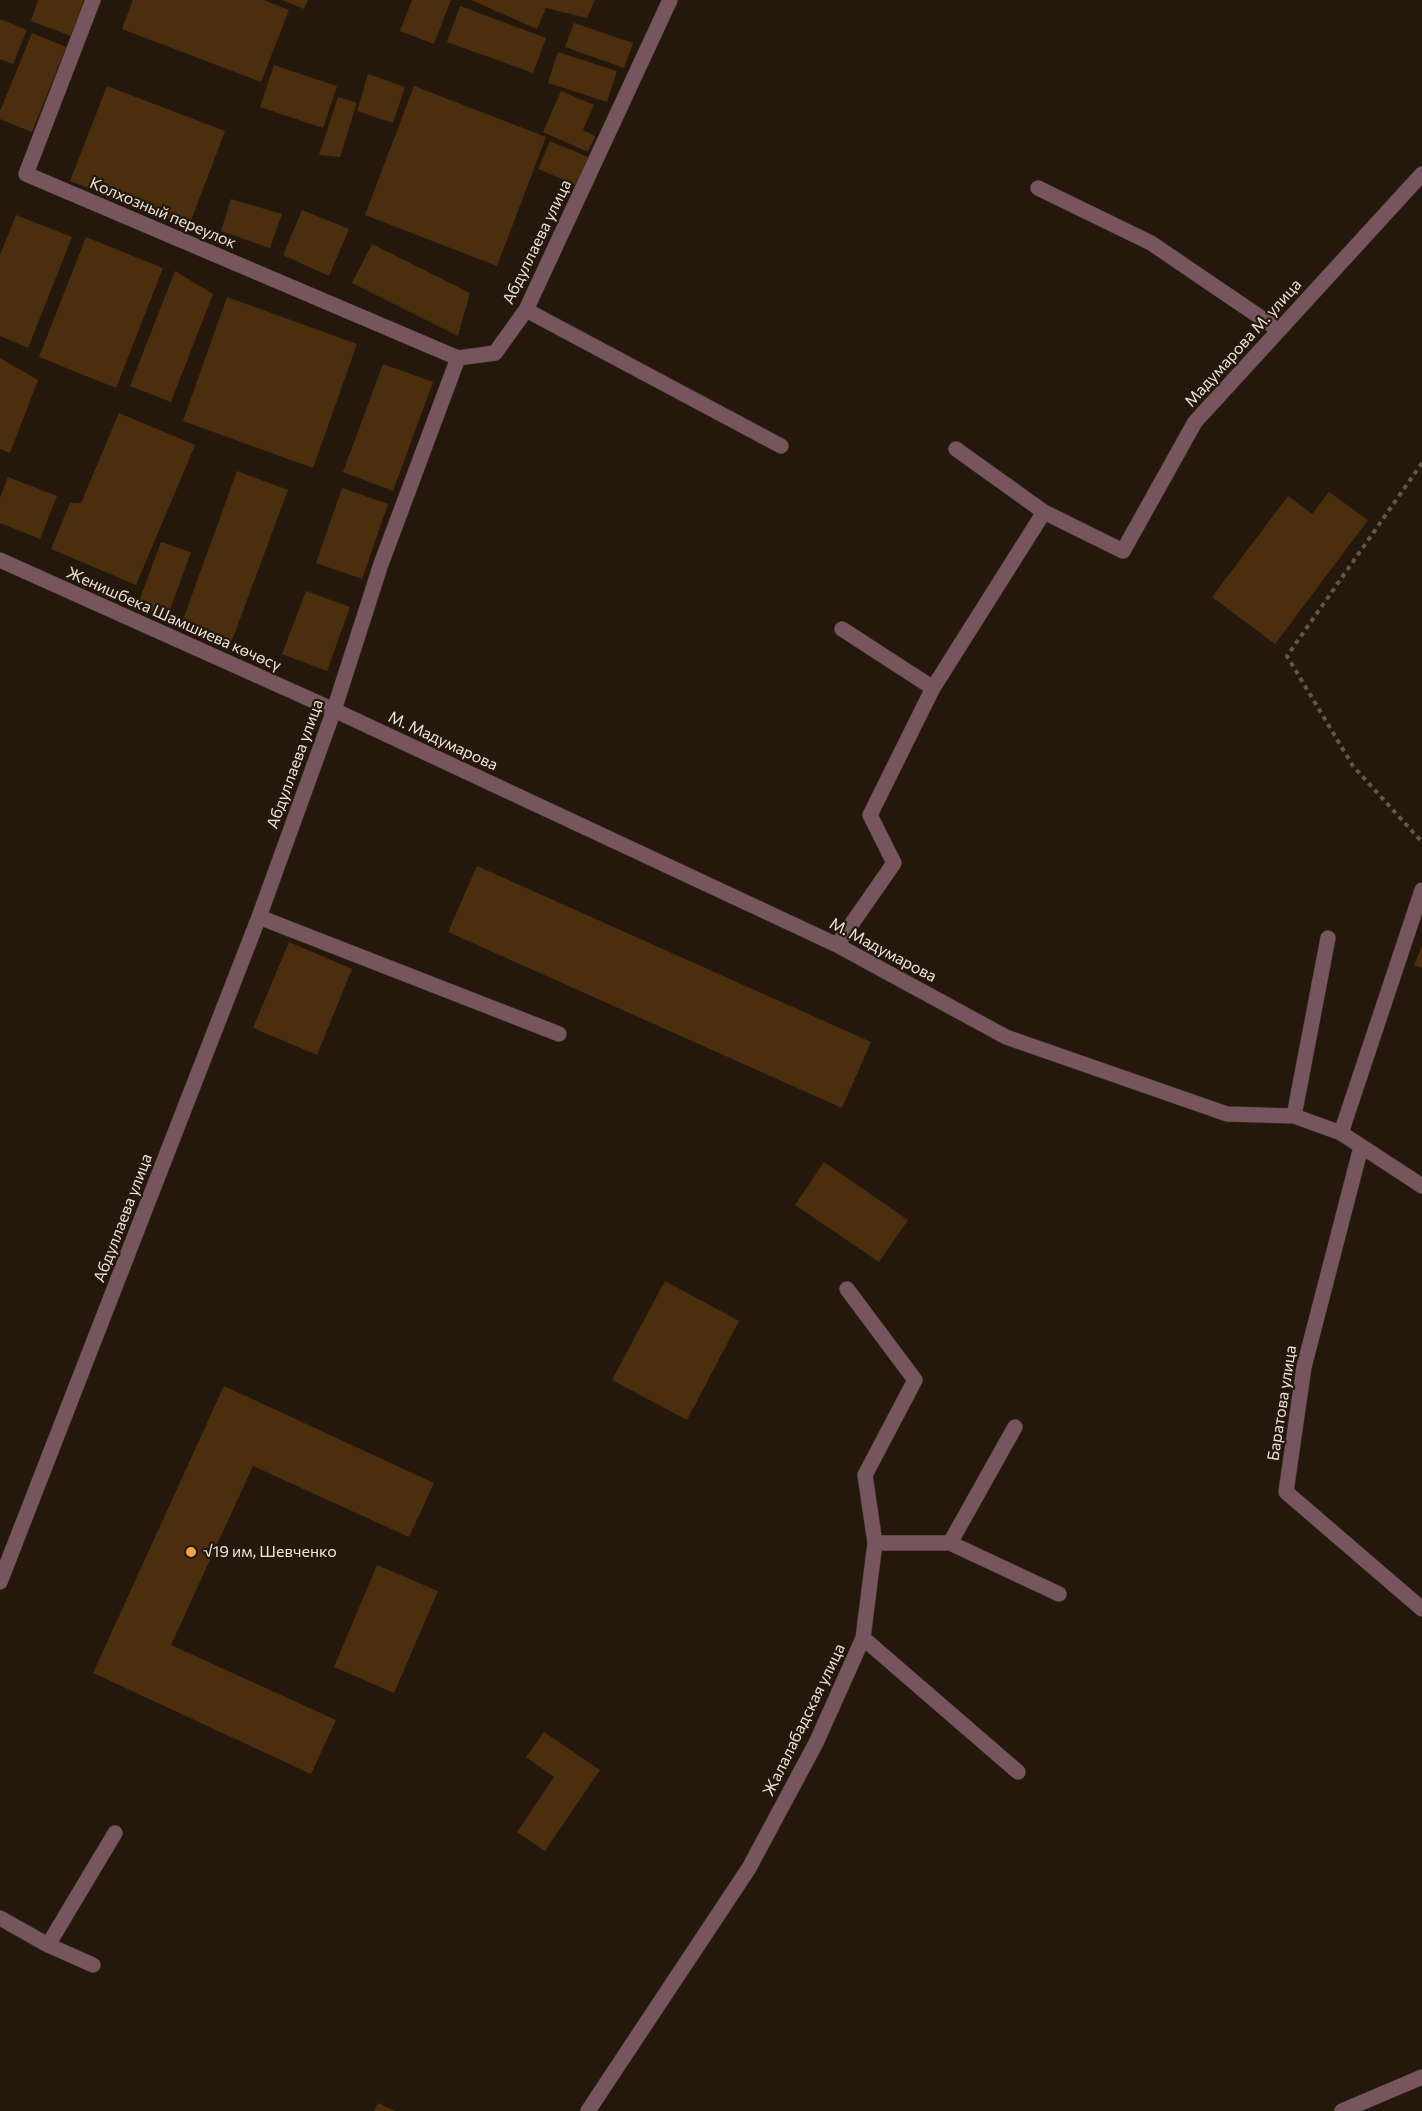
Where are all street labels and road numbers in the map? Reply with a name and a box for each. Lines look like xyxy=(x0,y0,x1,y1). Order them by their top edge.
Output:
street label: Колхозный переулок xyxy=(87,173,239,253)
street label: Абдуллаева улица xyxy=(499,177,575,307)
street label: Мадумарова М. улица xyxy=(1181,275,1305,411)
street label: Женишбека Шамшиева көчөсү xyxy=(64,563,284,675)
street label: Абдуллаева улица xyxy=(263,697,327,831)
street label: М. Мадумарова xyxy=(385,707,501,775)
street label: М. Мадумарова xyxy=(826,914,940,986)
street label: Абдуллаева улица xyxy=(90,1151,156,1285)
street label: Баратова улица xyxy=(1263,1344,1301,1462)
street label: Жалалабадская улица xyxy=(759,1641,849,1799)

